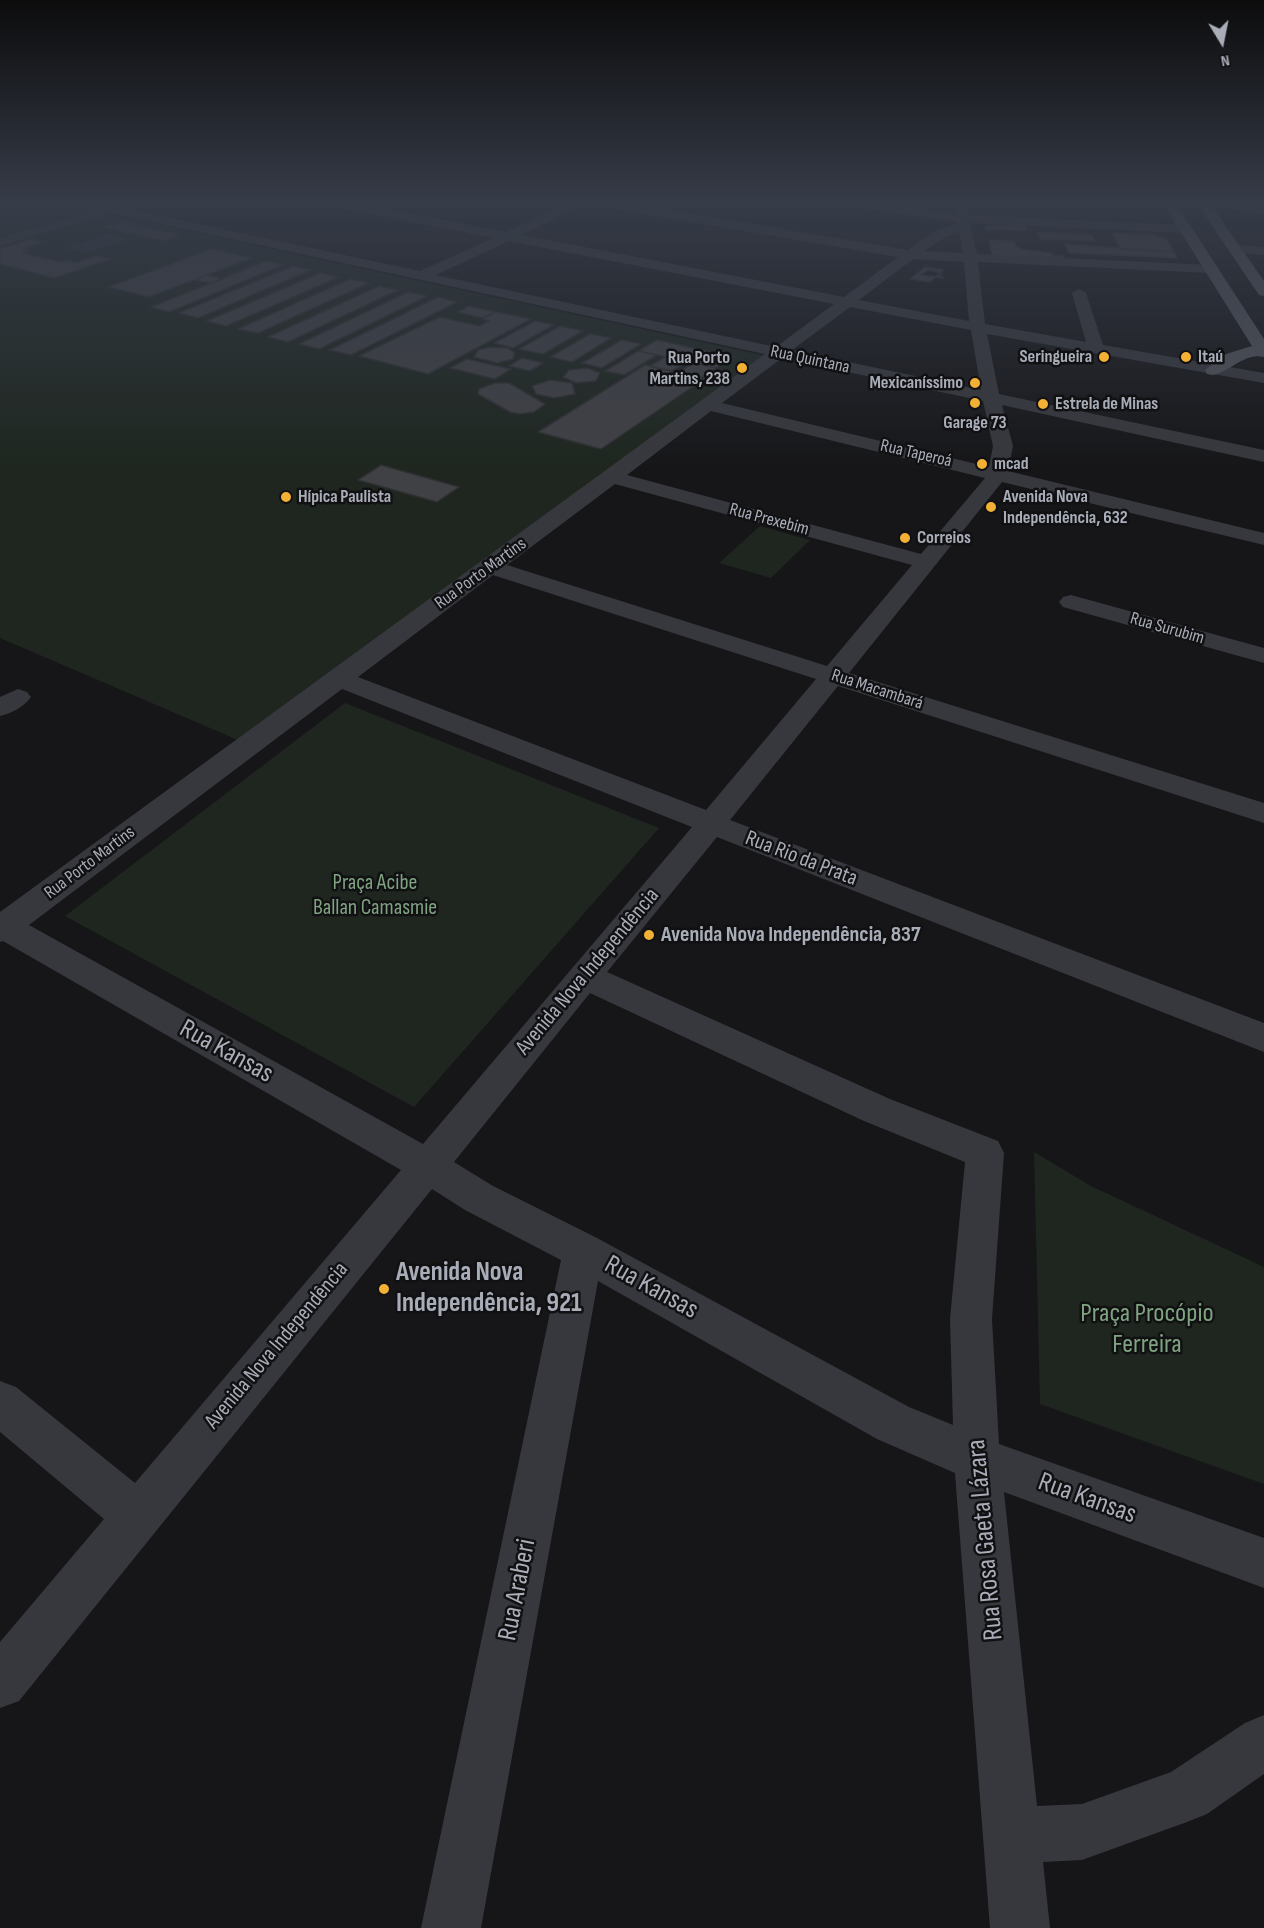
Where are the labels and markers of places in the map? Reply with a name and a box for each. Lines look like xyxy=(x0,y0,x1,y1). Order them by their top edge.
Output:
place label: Seringueira xyxy=(1020,346,1092,368)
place label: Itaú xyxy=(1198,346,1223,368)
place label: Rua Porto Martins, 238 xyxy=(649,347,730,389)
marker: Seringueira xyxy=(1097,350,1111,364)
marker: Itaú xyxy=(1179,350,1193,364)
marker: Rua Porto Martins, 238 xyxy=(735,361,749,375)
place label: Mexicaníssimo xyxy=(869,372,963,394)
marker: Mexicaníssimo xyxy=(968,376,982,390)
place label: Estrela de Minas xyxy=(1055,393,1158,415)
marker: Garage 73 xyxy=(968,396,982,410)
marker: Estrela de Minas xyxy=(1036,397,1050,411)
place label: Garage 73 xyxy=(943,412,1007,434)
place label: mcad xyxy=(994,453,1029,475)
marker: mcad xyxy=(975,457,989,471)
place label: Hípica Paulista xyxy=(298,486,391,508)
place label: Avenida Nova Independência, 632 xyxy=(1003,486,1128,528)
marker: Hípica Paulista xyxy=(279,490,293,504)
marker: Avenida Nova Independência, 632 xyxy=(984,500,998,514)
place label: Correios xyxy=(917,527,971,549)
marker: Correios xyxy=(898,531,912,545)
place label: Avenida Nova Independência, 837 xyxy=(661,922,921,948)
marker: Avenida Nova Independência, 837 xyxy=(642,928,656,942)
place label: Avenida Nova Independência, 921 xyxy=(396,1257,582,1320)
marker: Avenida Nova Independência, 921 xyxy=(377,1282,391,1296)

